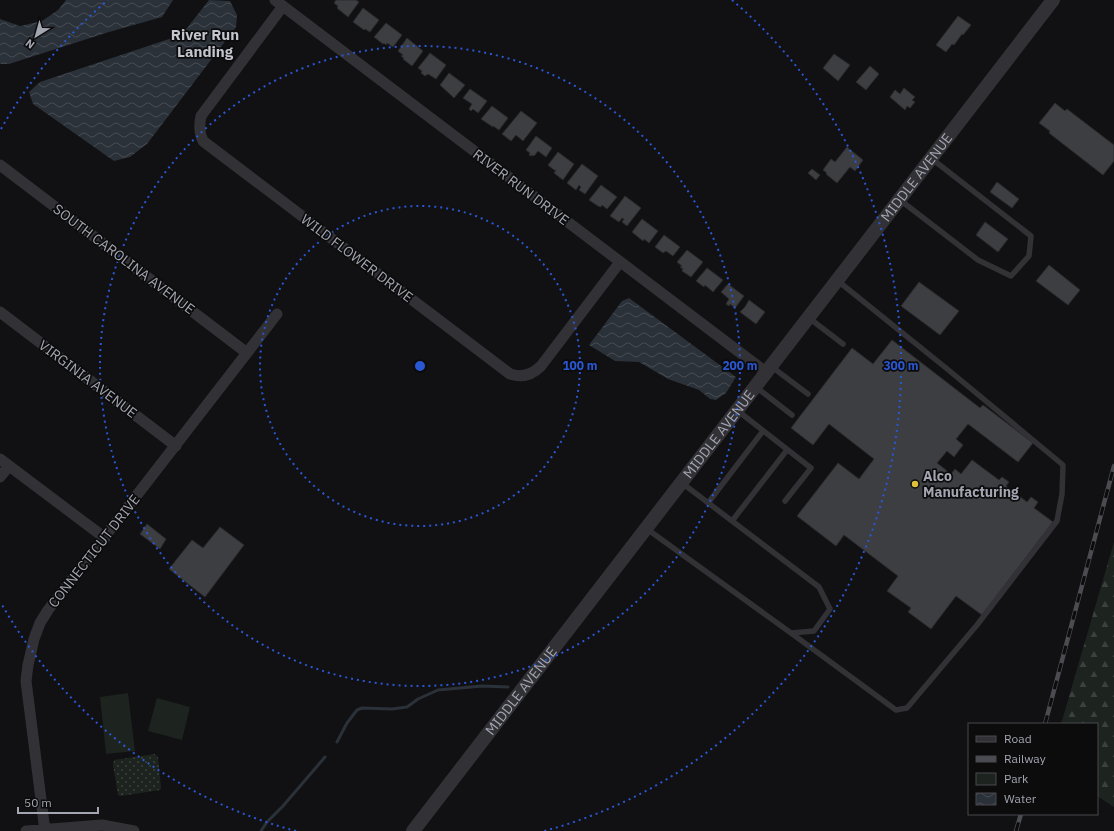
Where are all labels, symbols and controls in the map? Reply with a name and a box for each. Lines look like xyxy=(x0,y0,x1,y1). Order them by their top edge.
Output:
north arrow xyxy=(16,16,56,56)
district label: River Run Landing xyxy=(171,25,239,61)
text: N xyxy=(23,36,37,52)
street label: MIDDLE AVENUE xyxy=(877,130,956,225)
street label: RIVER RUN DRIVE xyxy=(469,145,573,229)
street label: SOUTH CAROLINA AVENUE xyxy=(50,200,198,318)
street label: WILD FLOWER DRIVE xyxy=(297,210,417,306)
street label: VIRGINIA AVENUE xyxy=(35,336,141,422)
text: 100 m xyxy=(562,358,598,373)
text: 200 m xyxy=(722,358,758,373)
text: 300 m xyxy=(883,358,919,373)
centre of rings xyxy=(413,359,427,373)
street label: MIDDLE AVENUE xyxy=(679,386,758,482)
place label: Alco Manufacturing xyxy=(923,467,1019,501)
marker: Alco Manufacturing xyxy=(910,479,920,489)
street label: CONNECTICUT DRIVE xyxy=(44,491,144,611)
street label: MIDDLE AVENUE xyxy=(481,643,561,739)
legend xyxy=(968,723,1098,815)
text: Road xyxy=(1004,731,1032,746)
text: Railway xyxy=(1004,751,1046,766)
text: Park xyxy=(1004,771,1029,786)
scale bar xyxy=(18,789,98,815)
text: Water xyxy=(1004,791,1037,806)
text: 50 m xyxy=(24,795,52,810)

